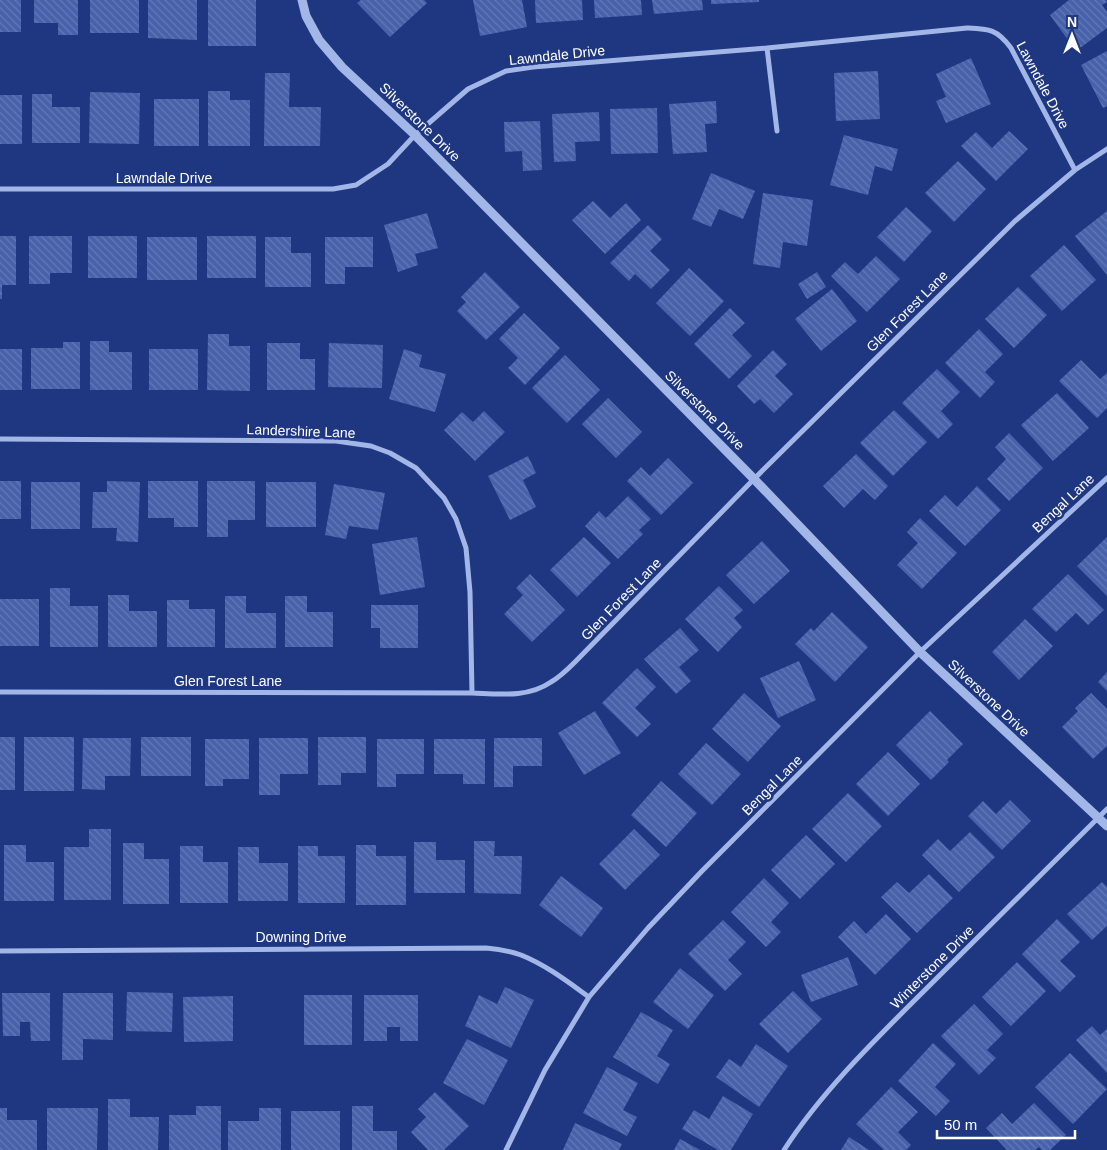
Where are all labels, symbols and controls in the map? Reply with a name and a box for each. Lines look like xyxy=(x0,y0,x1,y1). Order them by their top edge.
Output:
north arrow xyxy=(1047,10,1097,60)
text: N xyxy=(1067,14,1077,30)
street label: Lawndale Drive xyxy=(1013,39,1073,132)
street label: Lawndale Drive xyxy=(508,42,606,68)
street label: Silverstone Drive xyxy=(376,79,464,165)
street label: Lawndale Drive xyxy=(116,170,212,186)
street label: Glen Forest Lane xyxy=(863,267,951,355)
street label: Silverstone Drive xyxy=(662,367,748,453)
street label: Landershire Lane xyxy=(246,421,356,441)
street label: Bengal Lane xyxy=(1029,470,1097,536)
street label: Glen Forest Lane xyxy=(578,554,664,643)
street label: Silverstone Drive xyxy=(945,656,1033,740)
street label: Glen Forest Lane xyxy=(174,673,282,689)
street label: Bengal Lane xyxy=(739,751,806,818)
street label: Winterstone Drive xyxy=(887,922,977,1012)
street label: Downing Drive xyxy=(255,929,347,945)
scale bar xyxy=(937,1108,1074,1140)
text: 50 m xyxy=(944,1116,977,1133)

